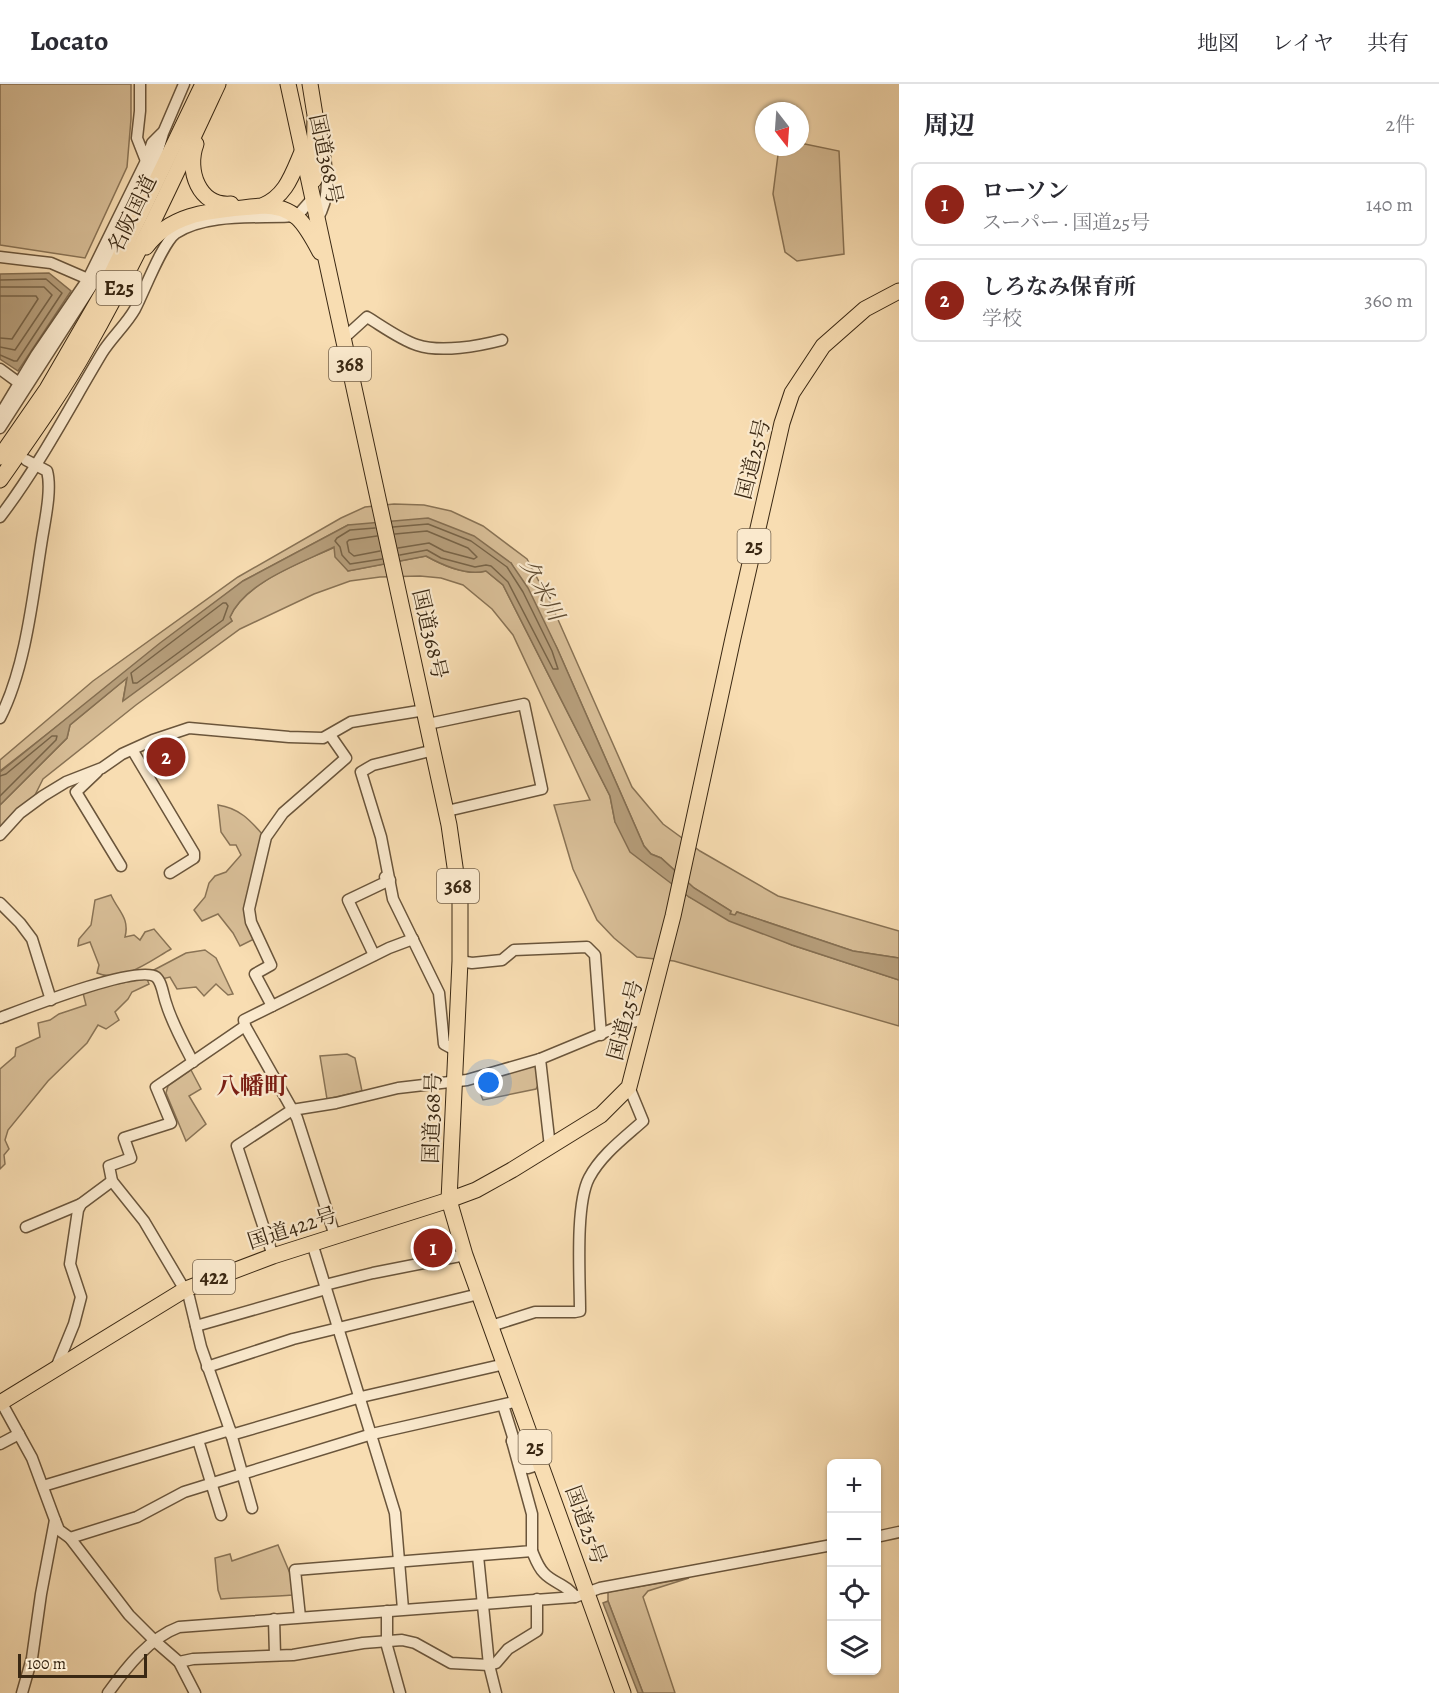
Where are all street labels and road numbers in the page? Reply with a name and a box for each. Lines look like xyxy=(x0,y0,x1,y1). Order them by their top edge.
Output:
street label: 国道368号 xyxy=(303,111,349,207)
street label: 名阪国道 xyxy=(101,170,163,258)
road number: E25 xyxy=(96,271,142,305)
road number: 368 xyxy=(329,347,371,381)
street label: 国道25号 xyxy=(729,416,777,502)
road number: 25 xyxy=(738,529,771,563)
street label: 国道368号 xyxy=(406,586,454,682)
road number: 368 xyxy=(437,869,479,903)
street label: 国道25号 xyxy=(601,977,649,1063)
street label: 国道368号 xyxy=(416,1072,448,1164)
street label: 国道422号 xyxy=(244,1200,340,1256)
road number: 422 xyxy=(193,1260,235,1294)
road number: 25 xyxy=(518,1430,552,1464)
street label: 国道25号 xyxy=(559,1482,613,1568)

